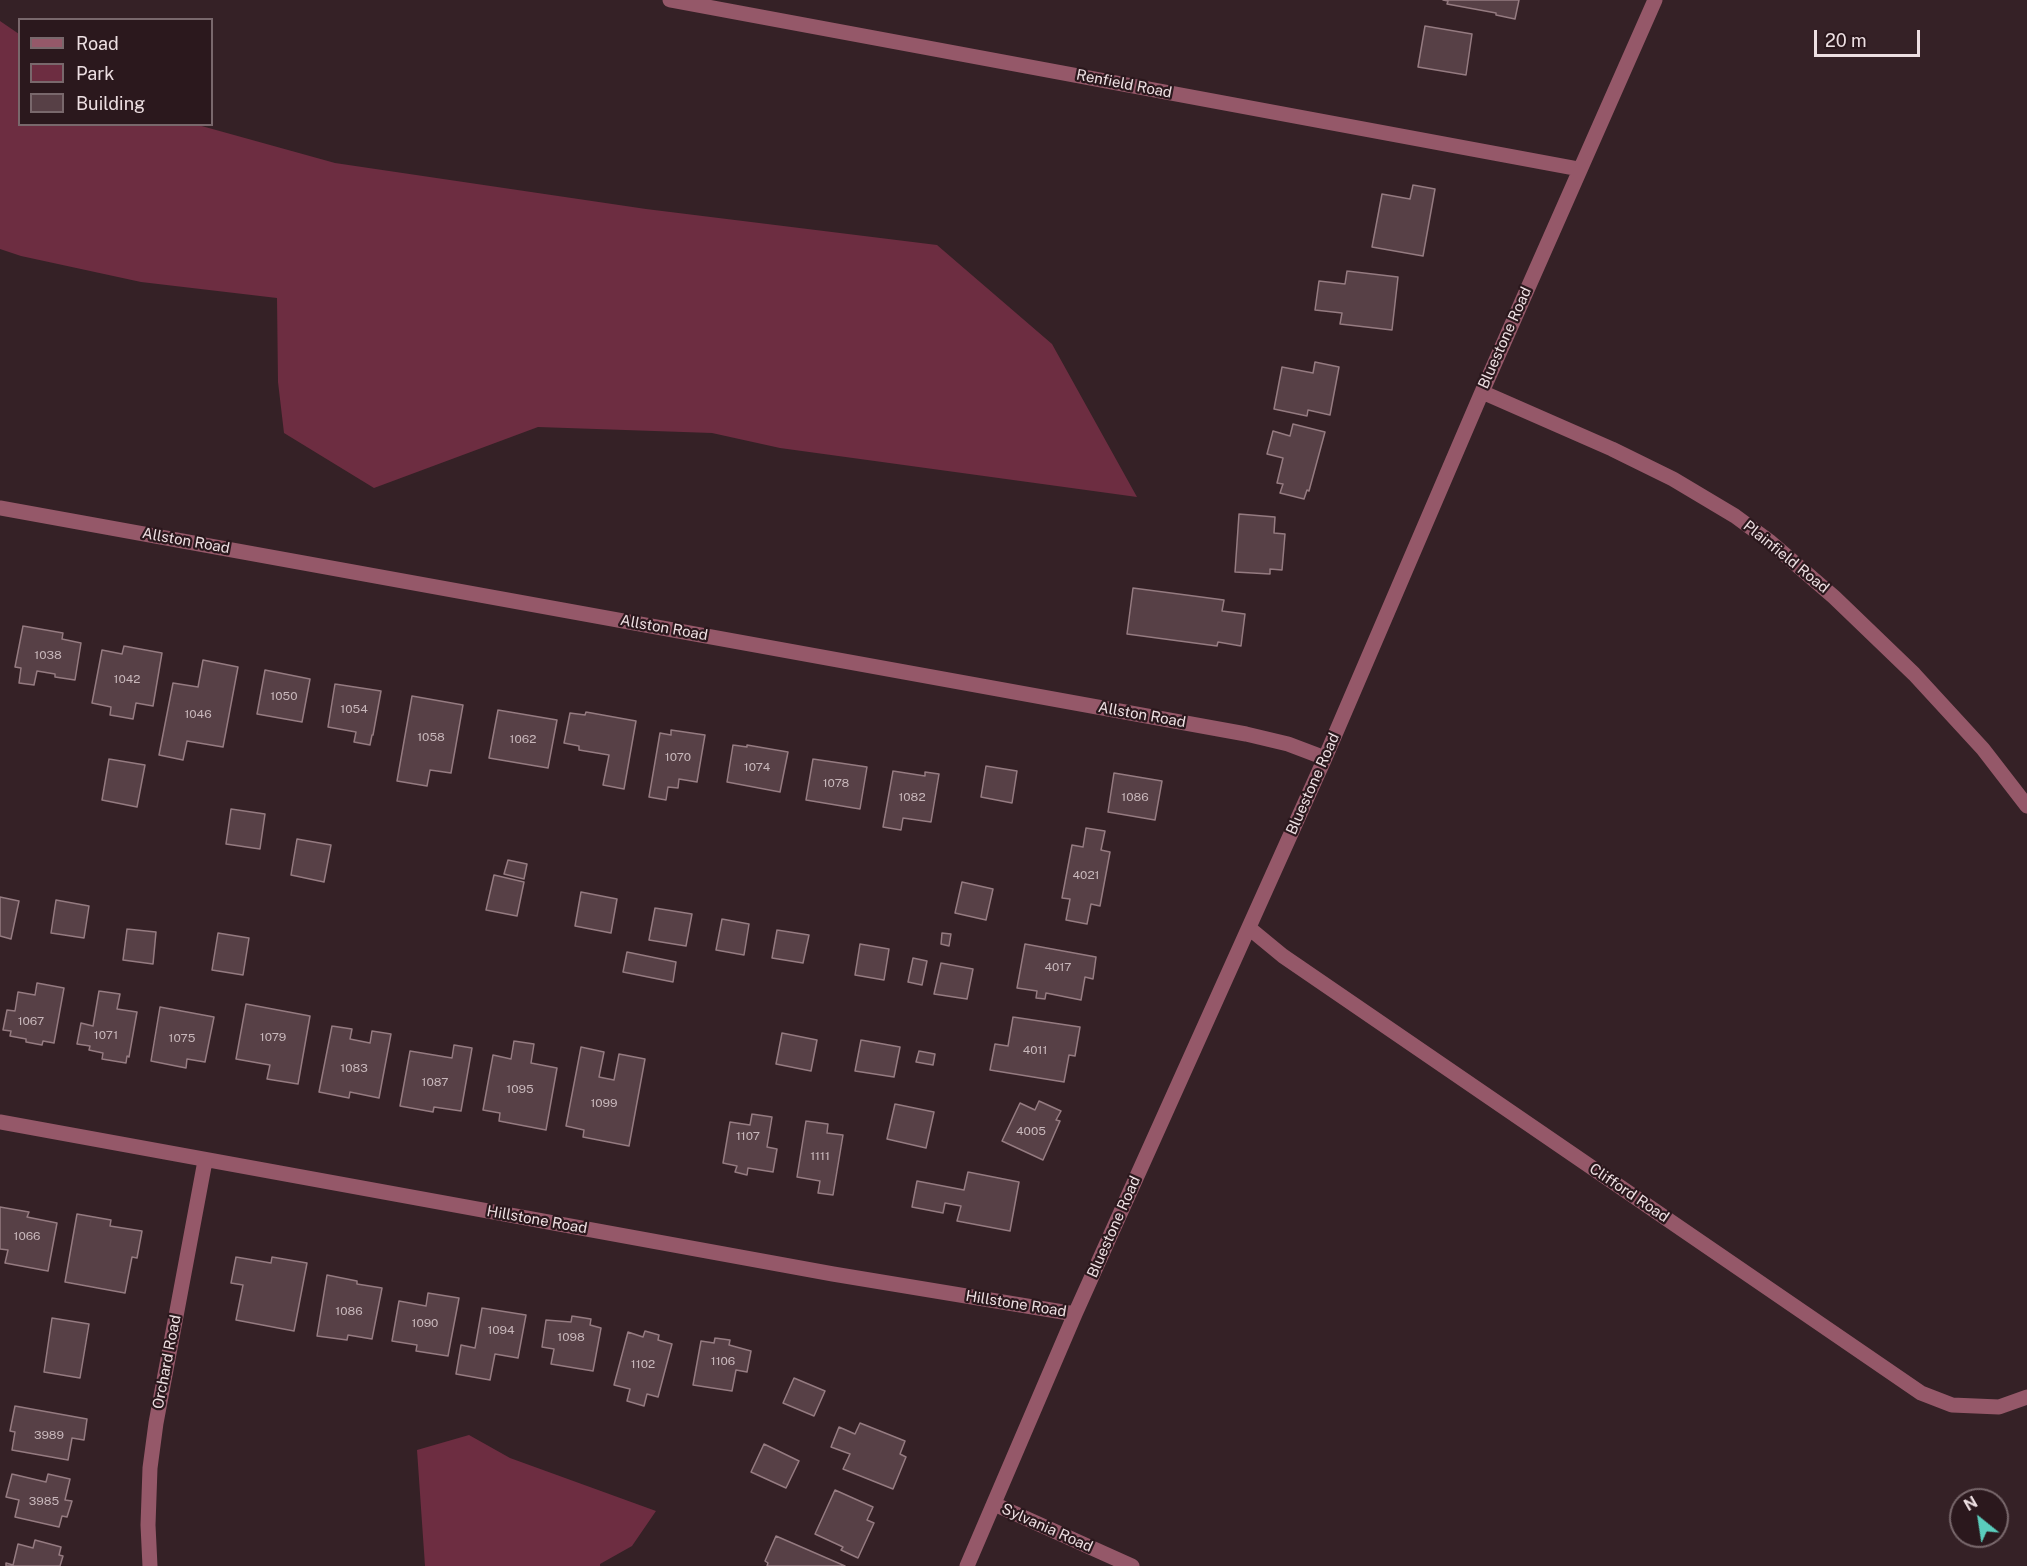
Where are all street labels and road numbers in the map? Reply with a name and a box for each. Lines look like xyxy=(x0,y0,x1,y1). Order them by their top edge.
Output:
street label: Renfield Road xyxy=(1075,66,1173,102)
street label: Bluestone Road xyxy=(1475,284,1535,392)
street label: Plainfield Road xyxy=(1740,517,1832,597)
street label: Allston Road xyxy=(141,524,231,558)
street label: Allston Road xyxy=(619,611,709,645)
street label: Allston Road xyxy=(1097,698,1187,732)
street label: Bluestone Road xyxy=(1283,730,1343,838)
street label: Clifford Road xyxy=(1586,1160,1672,1226)
street label: Bluestone Road xyxy=(1084,1173,1144,1281)
street label: Hillstone Road xyxy=(485,1202,589,1238)
street label: Hillstone Road xyxy=(964,1287,1068,1321)
street label: Orchard Road xyxy=(149,1313,185,1411)
street label: Sylvania Road xyxy=(999,1500,1095,1556)

